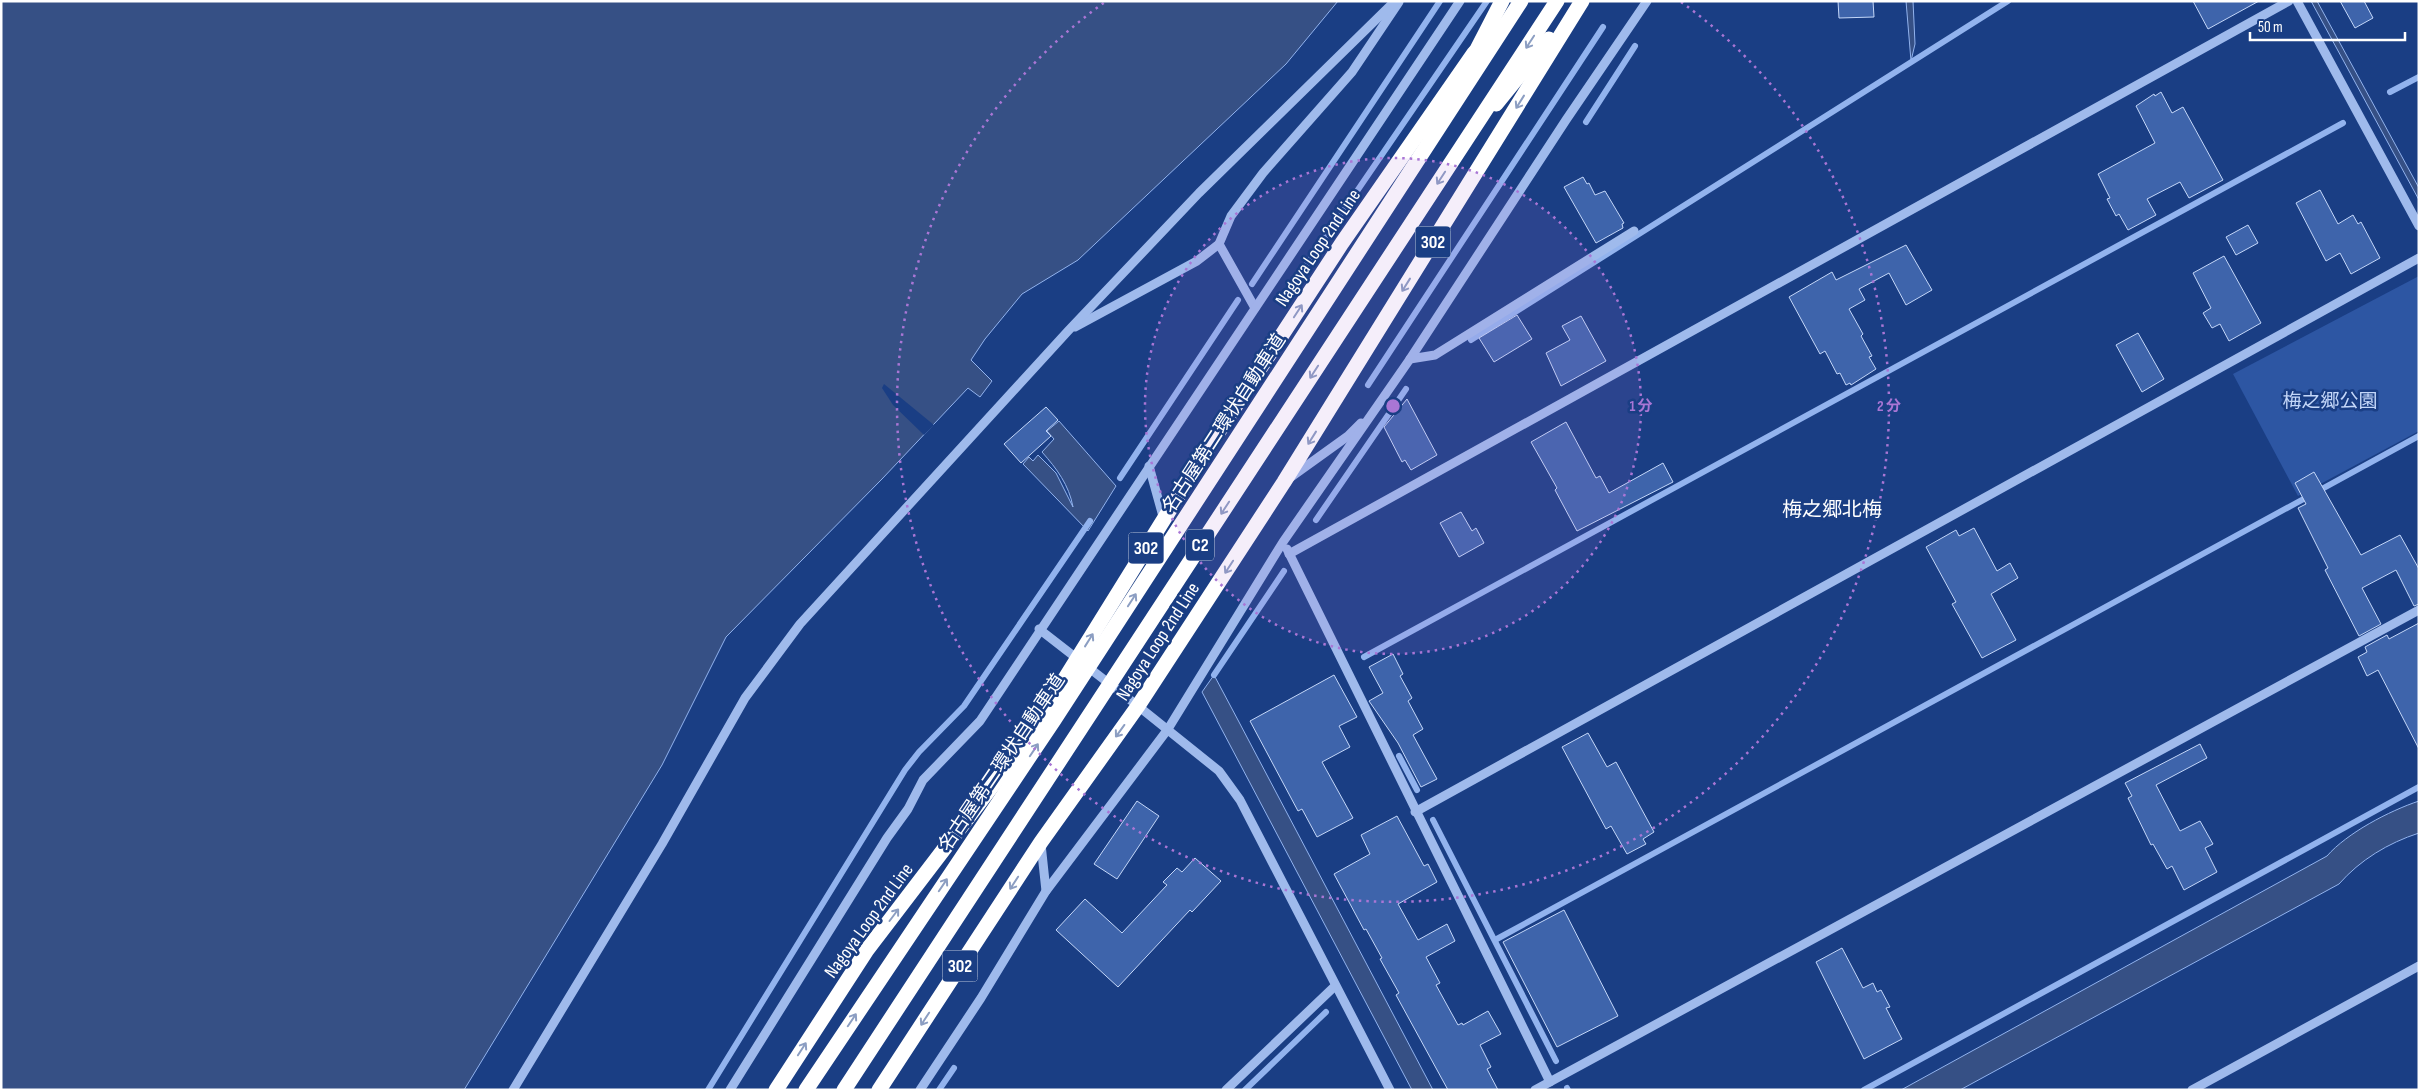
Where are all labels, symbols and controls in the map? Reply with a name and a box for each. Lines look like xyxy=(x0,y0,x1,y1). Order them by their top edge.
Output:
scale bar xyxy=(2250,10,2405,42)
text: 50 m xyxy=(2258,18,2283,37)
one-way arrow xyxy=(1525,35,1536,49)
one-way arrow xyxy=(1514,95,1524,109)
one-way arrow xyxy=(1436,171,1446,185)
street label: Nagoya Loop 2nd Line xyxy=(1271,185,1366,311)
road number: 302 xyxy=(1416,226,1450,258)
one-way arrow xyxy=(1401,278,1412,292)
one-way arrow xyxy=(1293,304,1303,318)
street label: 名古屋第二環状自動車道 xyxy=(1158,330,1291,518)
one-way arrow xyxy=(1309,365,1319,379)
park label: 梅之郷公園 xyxy=(2282,390,2378,413)
centre of rings xyxy=(1384,397,1402,415)
text: 1 分 xyxy=(1629,397,1653,416)
text: 2 分 xyxy=(1877,397,1901,416)
one-way arrow xyxy=(1306,431,1317,445)
district label: 梅之郷北梅 xyxy=(1782,498,1882,522)
one-way arrow xyxy=(1220,501,1230,515)
road number: C2 xyxy=(1186,530,1214,560)
road number: 302 xyxy=(1128,532,1164,564)
one-way arrow xyxy=(1224,560,1234,574)
street label: Nagoya Loop 2nd Line xyxy=(1111,578,1205,705)
one-way arrow xyxy=(1127,593,1137,607)
one-way arrow xyxy=(1084,633,1095,647)
street label: 名古屋第二環状自動車道 xyxy=(934,670,1070,856)
one-way arrow xyxy=(1115,724,1125,738)
one-way arrow xyxy=(1029,744,1039,758)
street label: Nagoya Loop 2nd Line xyxy=(820,859,919,983)
one-way arrow xyxy=(1009,876,1019,890)
one-way arrow xyxy=(938,878,948,892)
one-way arrow xyxy=(889,908,899,922)
road number: 302 xyxy=(942,950,978,981)
one-way arrow xyxy=(920,1012,930,1026)
one-way arrow xyxy=(847,1013,857,1027)
one-way arrow xyxy=(797,1042,808,1056)

